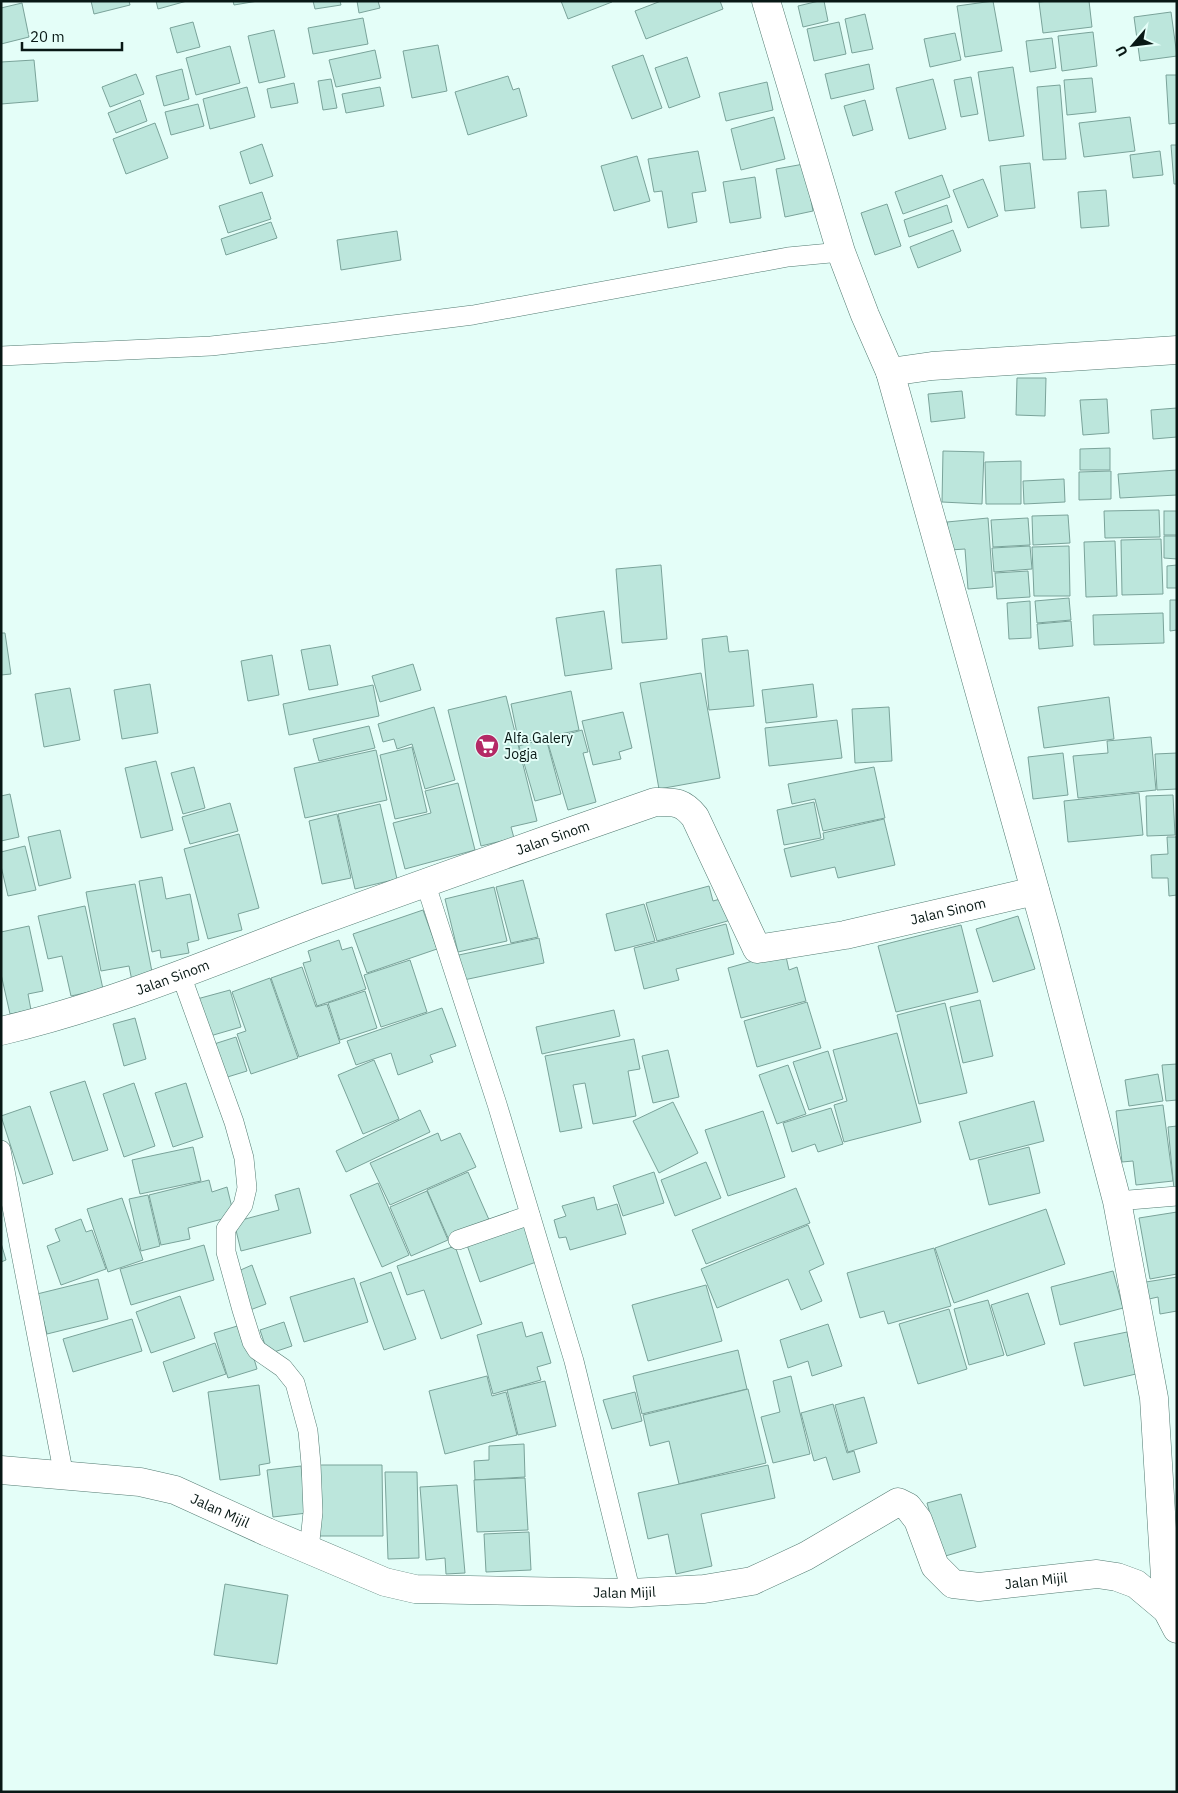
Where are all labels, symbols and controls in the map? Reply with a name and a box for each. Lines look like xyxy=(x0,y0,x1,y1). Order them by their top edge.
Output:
scale bar xyxy=(22,20,122,52)
north arrow xyxy=(1108,20,1158,70)
text: 20 m xyxy=(30,27,65,46)
text: U xyxy=(1111,43,1132,60)
place label: Alfa Galery Jogja xyxy=(504,729,573,763)
supermarket icon: Alfa Galery Jogja xyxy=(474,733,500,759)
street label: Jalan Sinom xyxy=(514,817,592,859)
street label: Jalan Sinom xyxy=(909,894,988,929)
street label: Jalan Sinom xyxy=(134,956,212,999)
street label: Jalan Mijil xyxy=(188,1489,253,1532)
street label: Jalan Mijil xyxy=(1004,1568,1068,1593)
street label: Jalan Mijil xyxy=(593,1583,657,1602)

